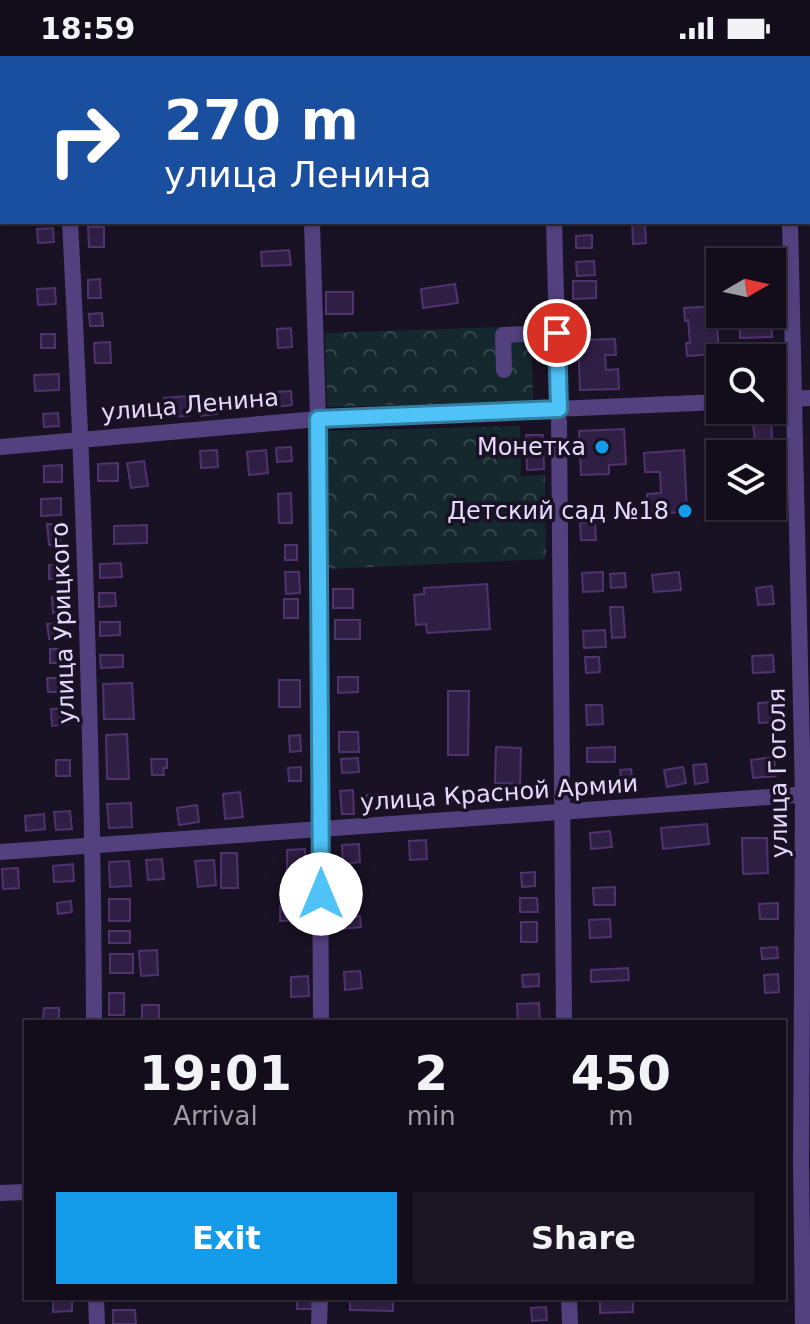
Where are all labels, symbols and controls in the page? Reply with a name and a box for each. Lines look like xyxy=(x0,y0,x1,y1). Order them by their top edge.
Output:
text: 18:59 xyxy=(40,11,136,46)
text: 270 m xyxy=(164,87,359,152)
icon: right xyxy=(32,88,136,192)
text: улица Ленина xyxy=(164,154,431,195)
north arrow xyxy=(706,248,786,328)
map controls xyxy=(706,248,786,520)
pin xyxy=(523,299,591,367)
icon: arrive xyxy=(535,311,579,355)
button: search xyxy=(706,344,786,424)
street label: улица Ленина xyxy=(100,383,280,427)
place label: Монетка xyxy=(477,433,586,461)
marker: Монетка xyxy=(593,438,611,456)
button: layers xyxy=(706,440,786,520)
place label: Детский сад №18 xyxy=(447,497,669,525)
marker: Детский сад №18 xyxy=(676,502,694,520)
street label: улица Урицкого xyxy=(45,522,81,724)
street label: улица Гоголя xyxy=(763,688,793,858)
street label: улица Красной Армии xyxy=(359,769,639,817)
position arrow xyxy=(279,852,363,936)
text: 19:01 xyxy=(139,1045,292,1101)
text: 2 xyxy=(415,1045,448,1101)
text: 450 xyxy=(571,1045,671,1101)
text: Arrival xyxy=(173,1101,258,1131)
text: min xyxy=(407,1101,456,1131)
text: m xyxy=(608,1101,634,1131)
button: Exit xyxy=(56,1192,397,1284)
button: Share xyxy=(413,1192,754,1284)

